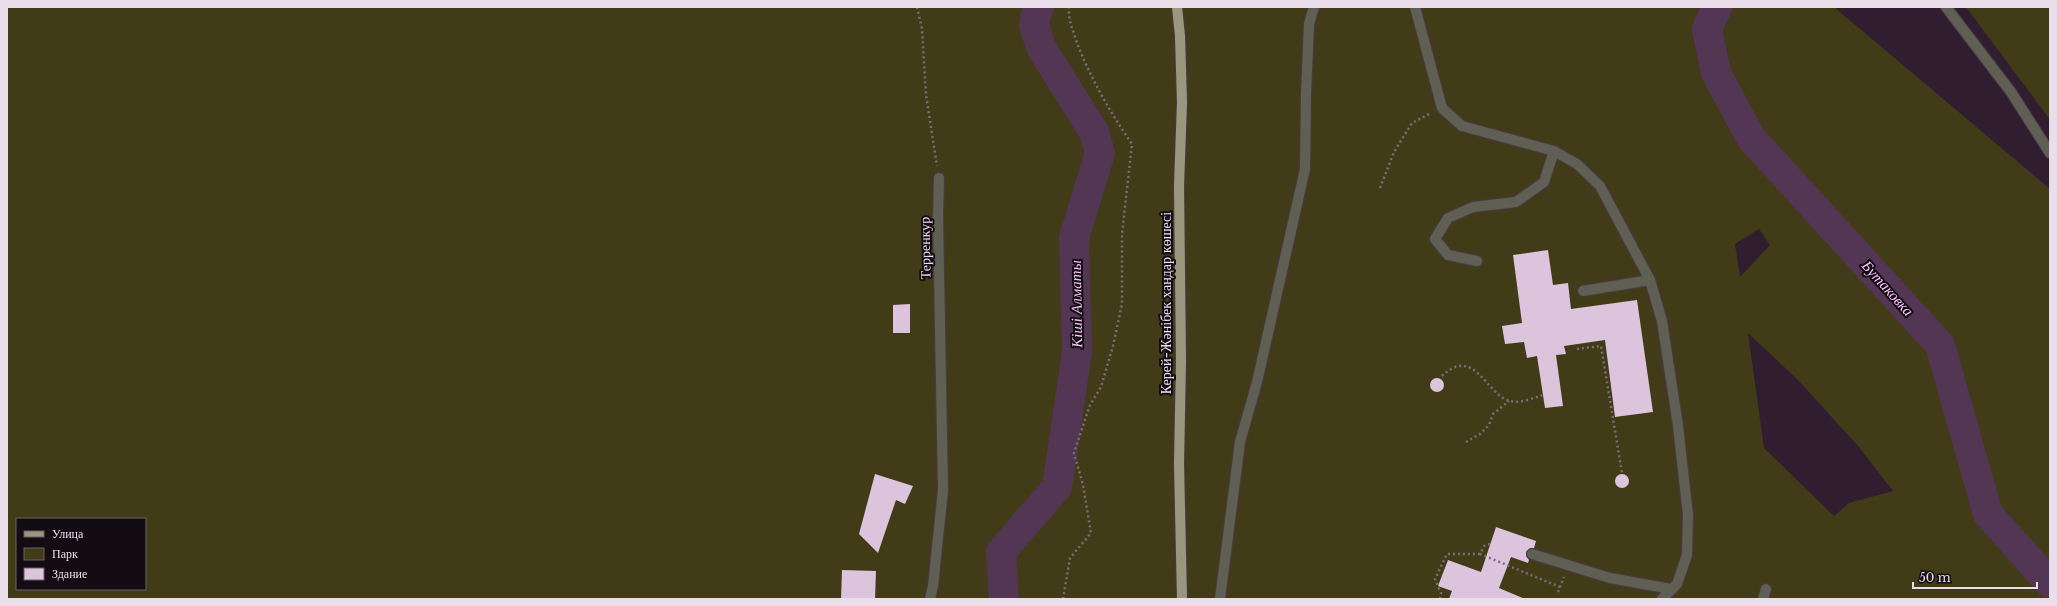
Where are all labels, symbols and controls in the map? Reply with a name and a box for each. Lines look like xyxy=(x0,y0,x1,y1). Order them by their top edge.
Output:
street label: Керей-Жәнібек хандар көшесі xyxy=(1157,212,1175,394)
street label: Терренкур xyxy=(915,217,935,279)
water label: Бутаковка xyxy=(1857,255,1918,320)
water label: Кіші Алматы xyxy=(1066,260,1086,349)
legend xyxy=(16,518,146,590)
text: Улица xyxy=(52,526,84,541)
text: Парк xyxy=(52,546,78,561)
scale bar xyxy=(1913,564,2037,590)
text: Здание xyxy=(52,566,87,581)
text: 50 m xyxy=(1919,570,1951,585)

